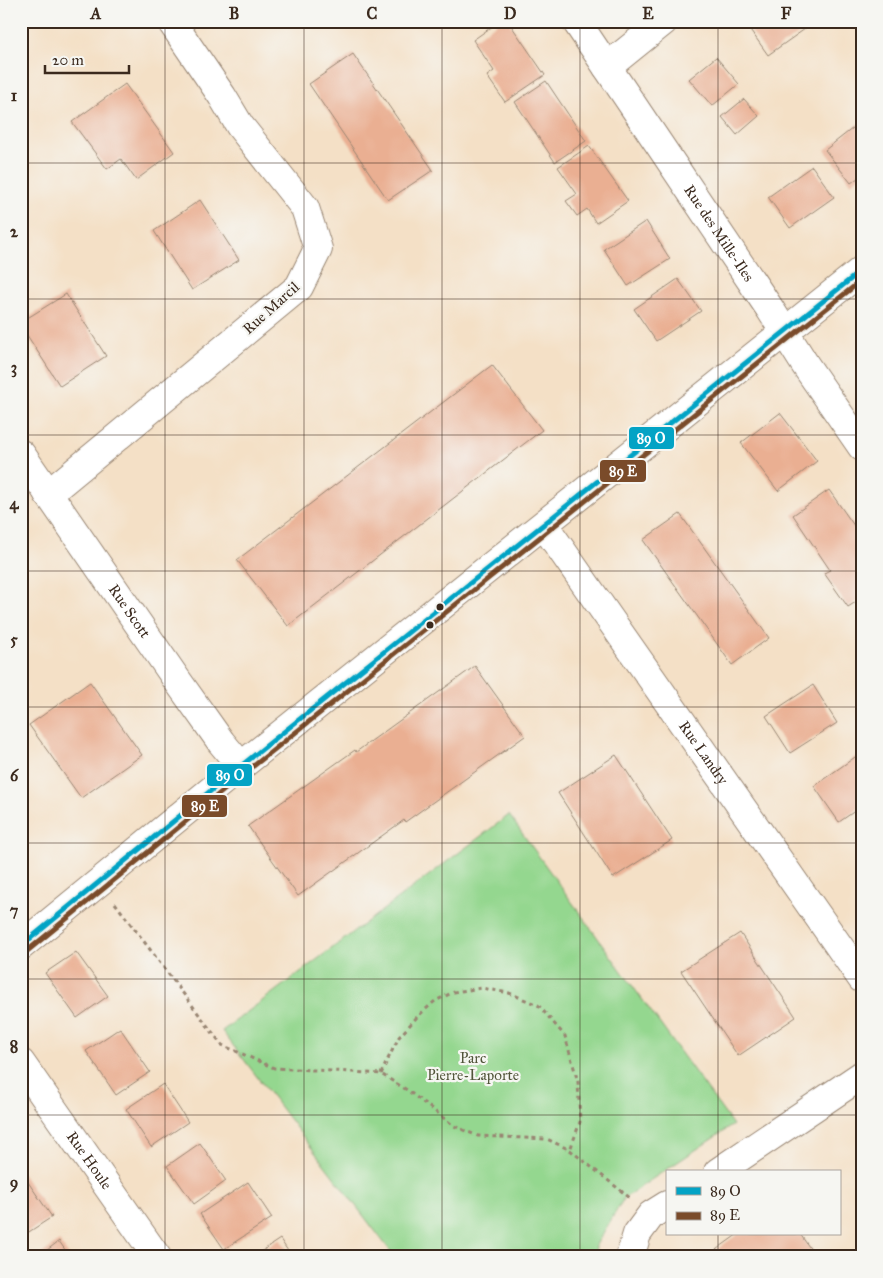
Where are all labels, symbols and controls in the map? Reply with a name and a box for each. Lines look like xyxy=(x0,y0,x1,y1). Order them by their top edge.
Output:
text: A xyxy=(90,4,102,23)
text: B xyxy=(229,4,239,23)
text: C xyxy=(367,4,378,23)
text: D xyxy=(504,4,517,23)
text: E xyxy=(642,4,654,23)
text: F xyxy=(781,4,792,23)
scale bar xyxy=(45,42,129,74)
text: 20 m xyxy=(52,51,84,69)
text: 1 xyxy=(11,86,18,105)
street label: Rue des Mille-Iles xyxy=(680,182,758,285)
text: 2 xyxy=(10,222,19,241)
street label: Rue Marcil xyxy=(239,277,304,338)
text: 3 xyxy=(11,358,17,378)
line badge: 89 O xyxy=(628,426,675,450)
text: 89 O xyxy=(637,430,666,448)
line badge: 89 E xyxy=(599,459,647,483)
text: 89 E xyxy=(609,463,637,481)
text: 4 xyxy=(10,494,20,514)
street label: Rue Scott xyxy=(105,581,155,642)
unlabelled marker xyxy=(435,602,445,612)
unlabelled marker xyxy=(425,620,435,630)
text: 5 xyxy=(10,630,18,649)
street label: Rue Landry xyxy=(675,717,733,789)
line badge: 89 O xyxy=(206,763,253,787)
text: 6 xyxy=(10,766,19,785)
text: 89 O xyxy=(216,767,245,785)
line badge: 89 E xyxy=(181,794,228,818)
text: 89 E xyxy=(191,798,219,816)
text: 7 xyxy=(10,901,19,920)
text: 8 xyxy=(10,1037,18,1056)
park label: Parc Pierre-Laporte xyxy=(427,1049,519,1084)
street label: Rue Houle xyxy=(63,1128,116,1193)
legend xyxy=(666,1170,840,1236)
text: 9 xyxy=(10,1173,18,1193)
text: 89 O xyxy=(710,1182,741,1200)
text: 89 E xyxy=(710,1206,740,1224)

